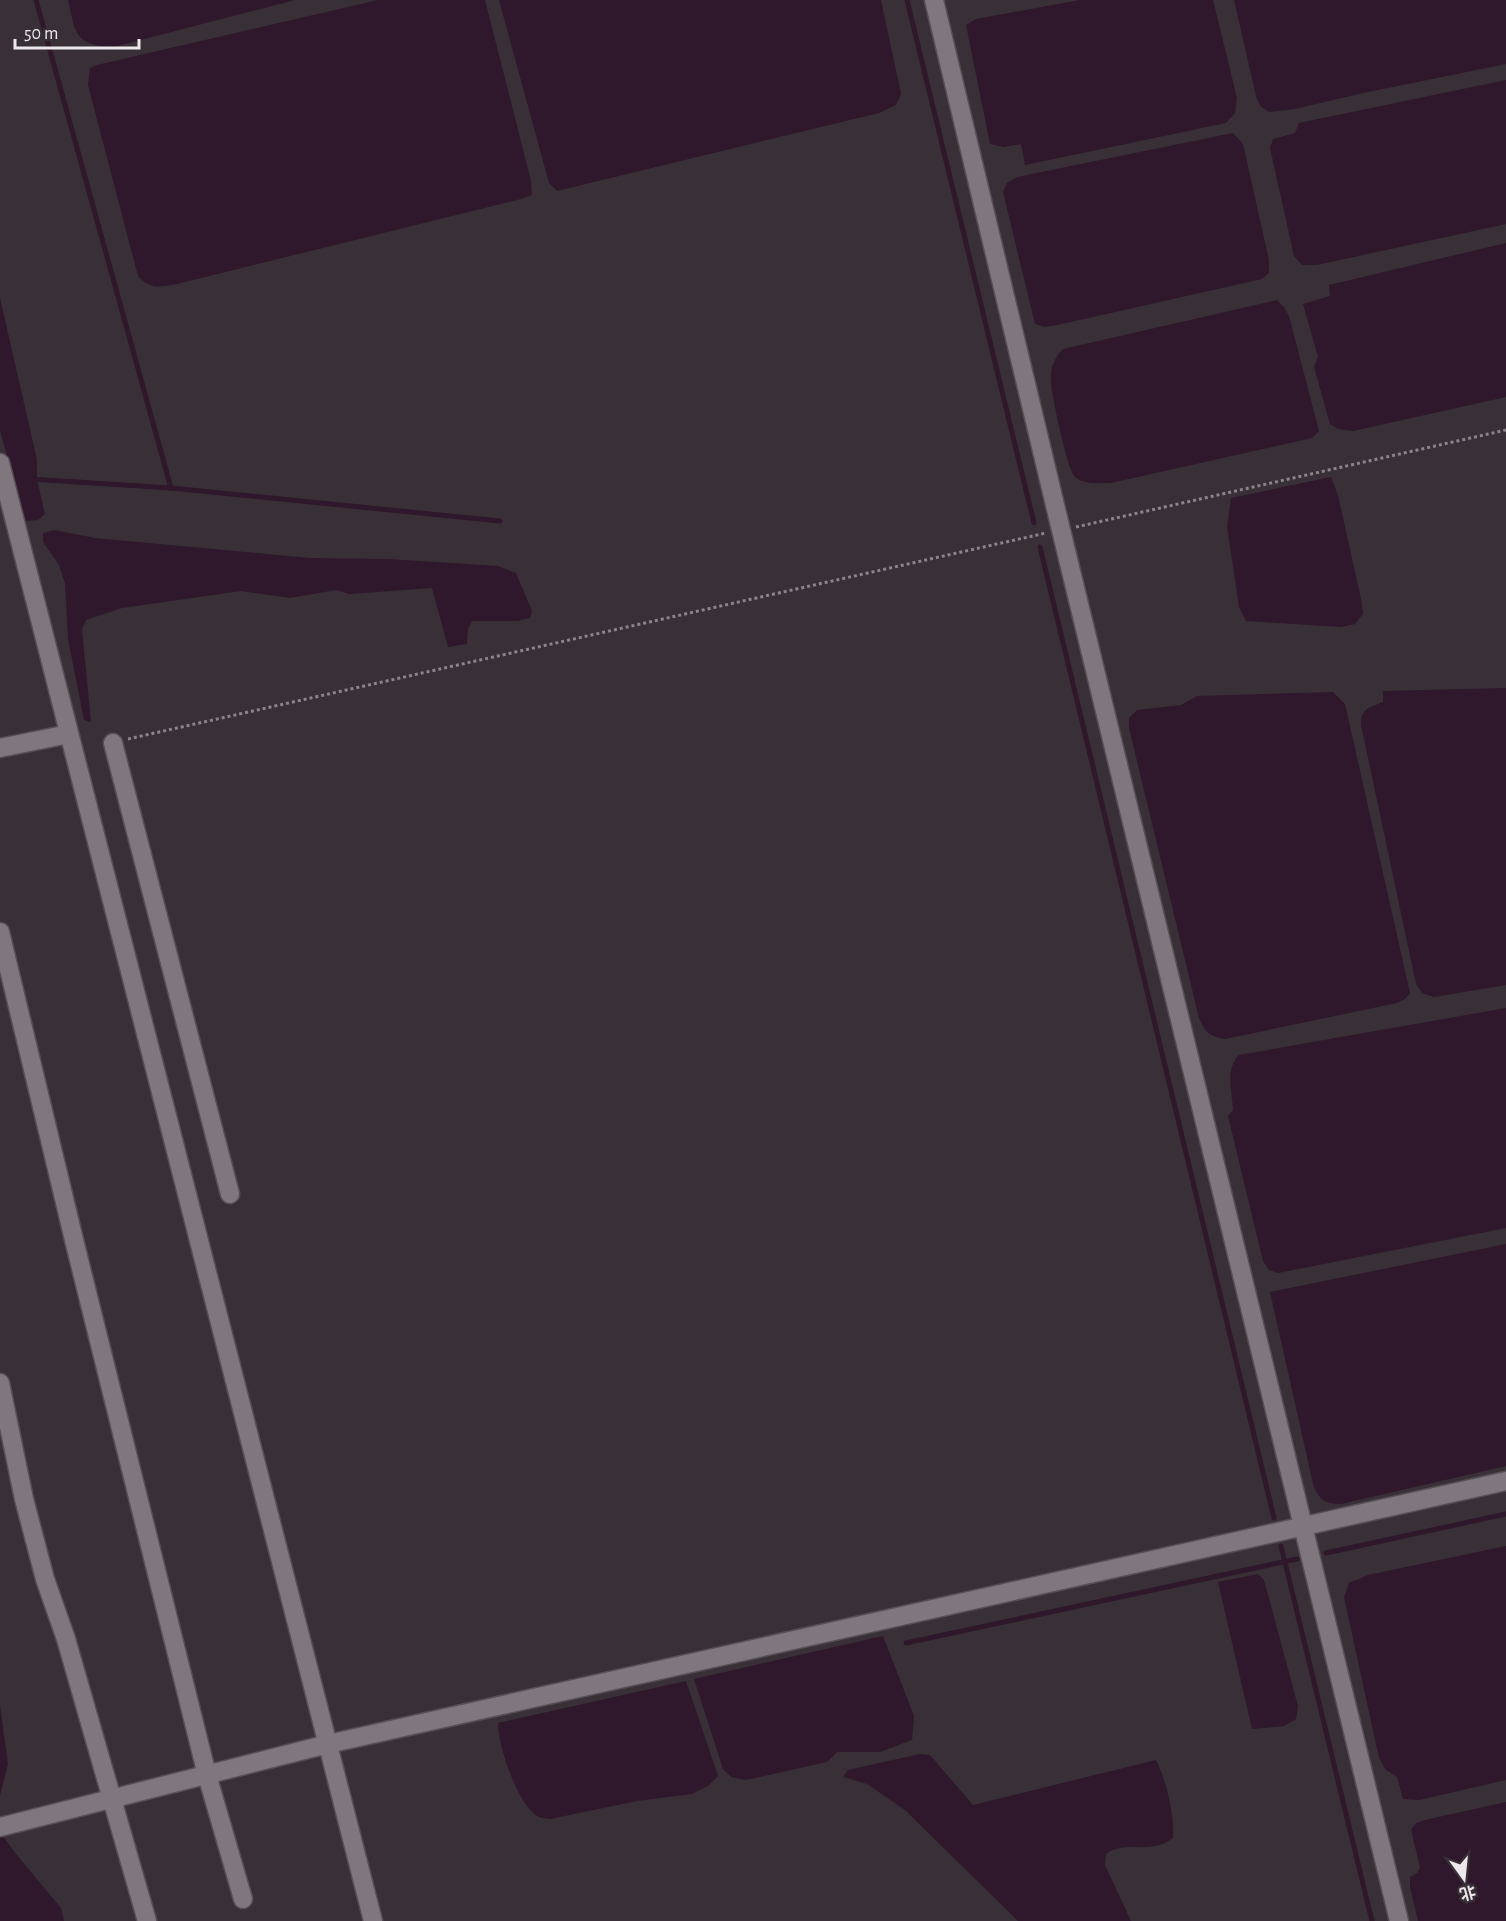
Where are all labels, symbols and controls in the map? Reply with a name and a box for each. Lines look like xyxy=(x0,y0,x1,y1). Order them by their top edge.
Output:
scale bar xyxy=(15,12,140,50)
text: 50 m xyxy=(24,25,58,43)
north arrow xyxy=(1434,1849,1494,1909)
text: 北 xyxy=(1458,1883,1478,1903)

